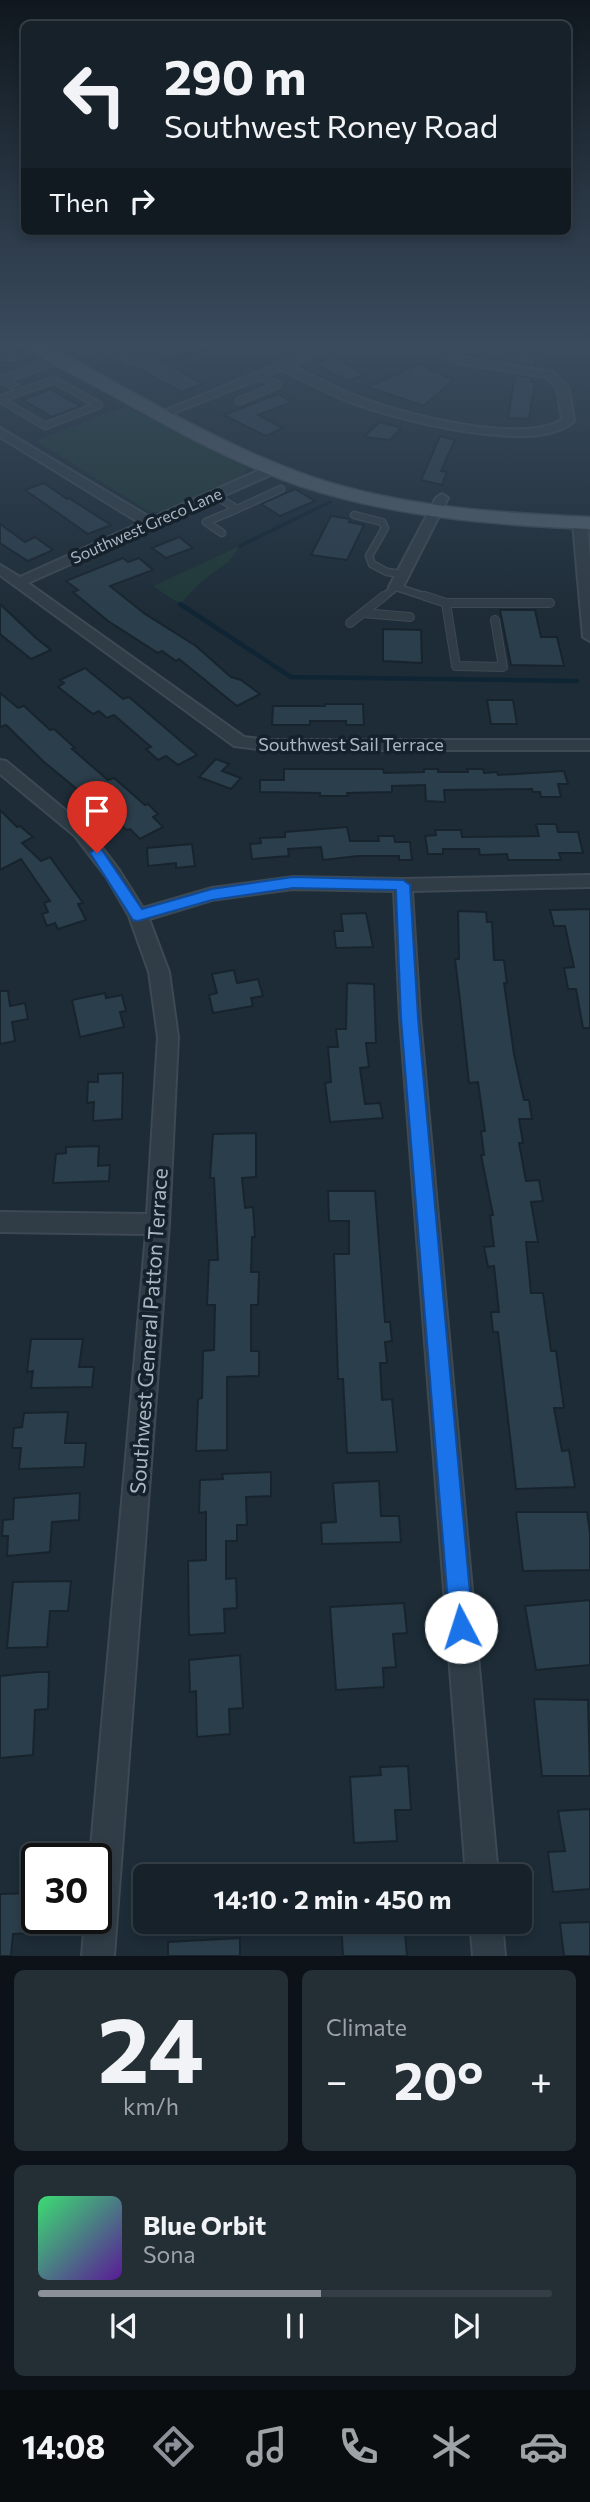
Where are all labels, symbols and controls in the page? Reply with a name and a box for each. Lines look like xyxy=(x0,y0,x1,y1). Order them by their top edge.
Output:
text: 290 m xyxy=(164,45,306,105)
icon: left xyxy=(49,49,140,140)
text: Southwest Roney Road xyxy=(164,105,498,145)
icon: right xyxy=(123,182,161,220)
text: Then xyxy=(49,186,109,217)
street label: Southwest Greco Lane xyxy=(68,483,224,567)
street label: Southwest Sail Terrace xyxy=(258,733,444,755)
pin xyxy=(67,781,127,853)
icon: arrive xyxy=(78,792,116,830)
street label: Southwest General Patton Terrace xyxy=(124,1167,172,1495)
position arrow xyxy=(424,1590,498,1664)
speed limit sign: 30 xyxy=(21,1843,112,1934)
text: 14:10 · 2 min · 450 m xyxy=(213,1883,452,1914)
text: 24 xyxy=(98,1990,204,2102)
text: Climate xyxy=(326,2013,407,2041)
text: 20° xyxy=(394,2047,484,2111)
text: − xyxy=(326,2056,348,2103)
text: + xyxy=(530,2056,552,2103)
text: km/h xyxy=(123,2092,179,2120)
text: Blue Orbit xyxy=(143,2209,266,2240)
text: Sona xyxy=(143,2240,195,2268)
icon: previous xyxy=(105,2307,143,2345)
icon: pause xyxy=(276,2307,314,2345)
icon: next xyxy=(447,2307,485,2345)
icon: directions xyxy=(149,2422,198,2471)
icon: music xyxy=(242,2422,291,2471)
icon: phone xyxy=(334,2422,383,2471)
icon: climate xyxy=(427,2422,476,2471)
icon: car xyxy=(519,2422,568,2471)
text: 14:08 xyxy=(22,2426,105,2466)

